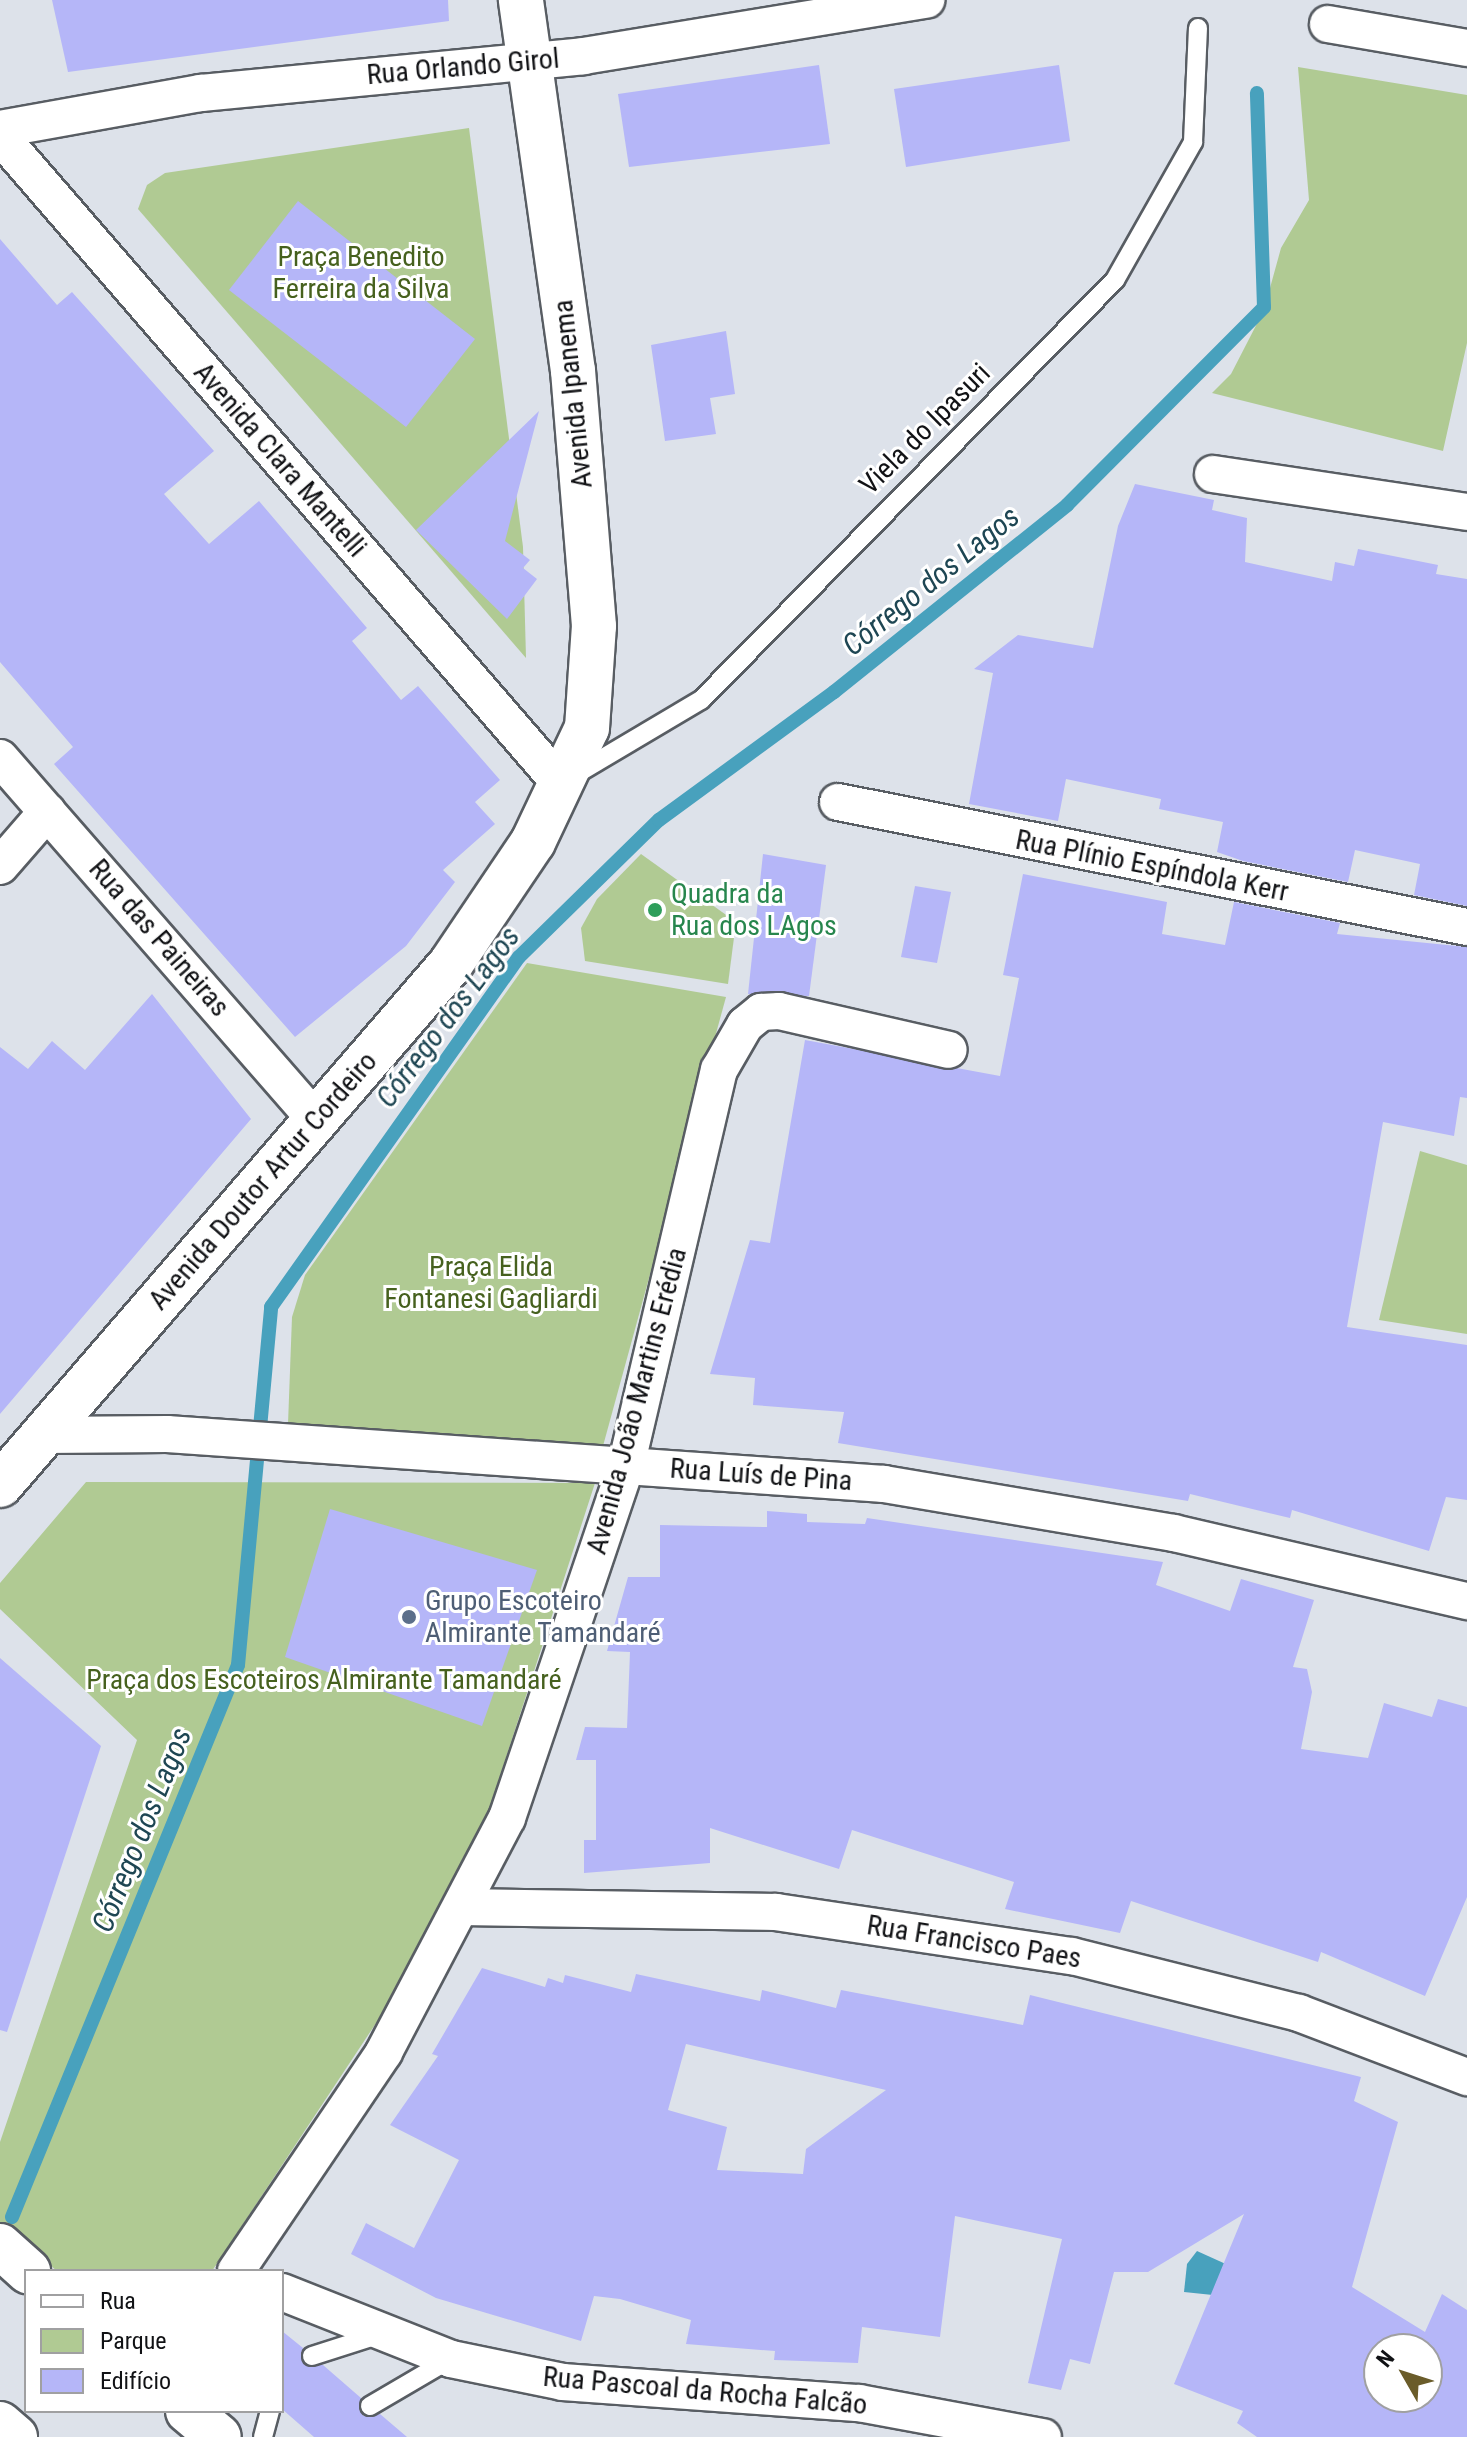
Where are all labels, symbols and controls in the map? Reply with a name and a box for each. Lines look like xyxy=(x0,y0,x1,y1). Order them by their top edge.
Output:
street label: Rua Orlando Girol xyxy=(365,42,561,92)
park label: Praça Benedito Ferreira da Silva xyxy=(273,240,449,306)
street label: Avenida Ipanema xyxy=(546,298,600,490)
street label: Avenida Clara Mantelli xyxy=(186,356,374,564)
street label: Viela do Ipasuri xyxy=(853,357,997,501)
water label: Córrego dos Lagos xyxy=(835,499,1027,663)
street label: Rua Plínio Espíndola Kerr xyxy=(1013,823,1291,909)
street label: Rua das Paineiras xyxy=(82,853,236,1023)
place label: Quadra da Rua dos LAgos xyxy=(671,877,837,943)
marker: Quadra da Rua dos LAgos xyxy=(646,901,664,919)
water label: Córrego dos Lagos xyxy=(368,919,528,1115)
street label: Avenida Doutor Artur Cordeiro xyxy=(142,1045,384,1317)
street label: Avenida João Martins Erédia xyxy=(580,1244,694,1558)
park label: Praça Elida Fontanesi Gagliardi xyxy=(384,1250,598,1316)
street label: Rua Luís de Pina xyxy=(669,1452,853,1498)
place label: Grupo Escoteiro Almirante Tamandaré xyxy=(425,1584,661,1650)
marker: Grupo Escoteiro Almirante Tamandaré xyxy=(400,1608,418,1626)
park label: Praça dos Escoteiros Almirante Tamandaré xyxy=(86,1663,562,1697)
water label: Córrego dos Lagos xyxy=(85,1723,199,1937)
street label: Rua Francisco Paes xyxy=(864,1908,1084,1976)
legend xyxy=(24,2269,284,2413)
text: Rua xyxy=(100,2287,136,2315)
text: Parque xyxy=(100,2327,167,2355)
north arrow xyxy=(1363,2333,1443,2413)
text: N xyxy=(1372,2346,1399,2372)
street label: Rua Pascoal da Rocha Falcão xyxy=(542,2360,868,2422)
text: Edifício xyxy=(100,2367,171,2395)

